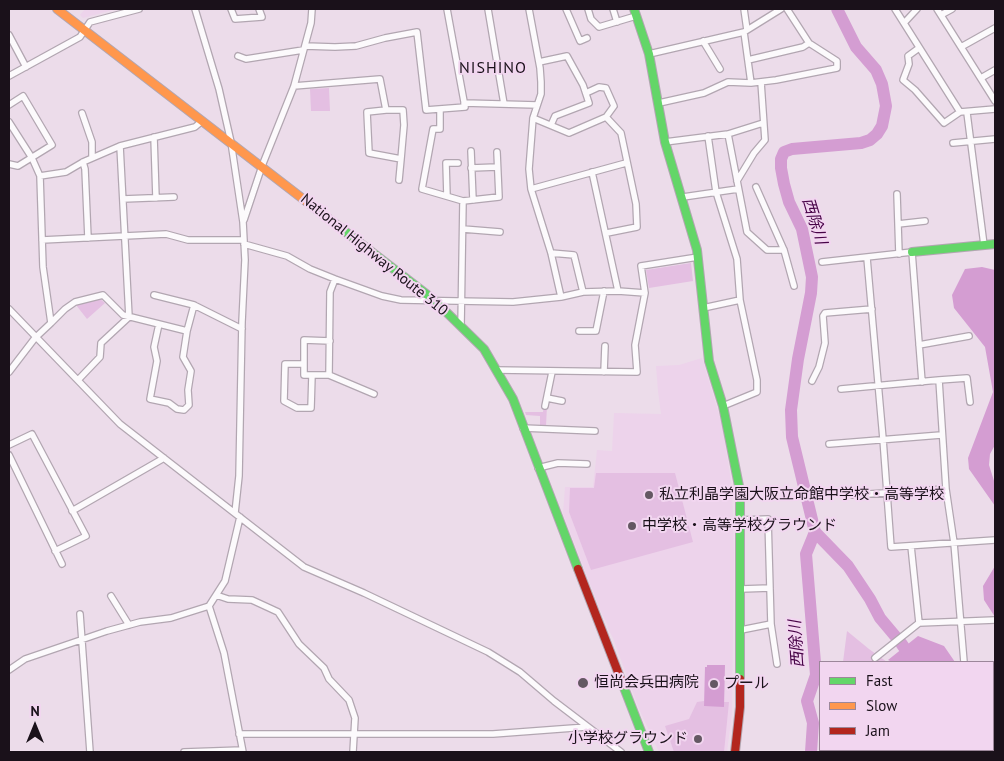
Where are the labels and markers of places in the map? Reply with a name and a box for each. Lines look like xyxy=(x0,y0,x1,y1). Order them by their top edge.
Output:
place label: 私立利晶学園大阪立命館中学校・高等学校 xyxy=(659,486,944,504)
marker: 私立利晶学園大阪立命館中学校・高等学校 xyxy=(643,489,655,501)
place label: 中学校・高等学校グラウンド xyxy=(642,517,837,535)
marker: 中学校・高等学校グラウンド xyxy=(626,520,638,532)
place label: 恒尚会兵田病院 xyxy=(594,674,699,692)
place label: プール xyxy=(724,675,769,693)
marker: 恒尚会兵田病院 xyxy=(576,676,590,690)
marker: プール xyxy=(708,678,720,690)
place label: 小学校グラウンド xyxy=(568,730,688,748)
marker: 小学校グラウンド xyxy=(692,733,704,745)

